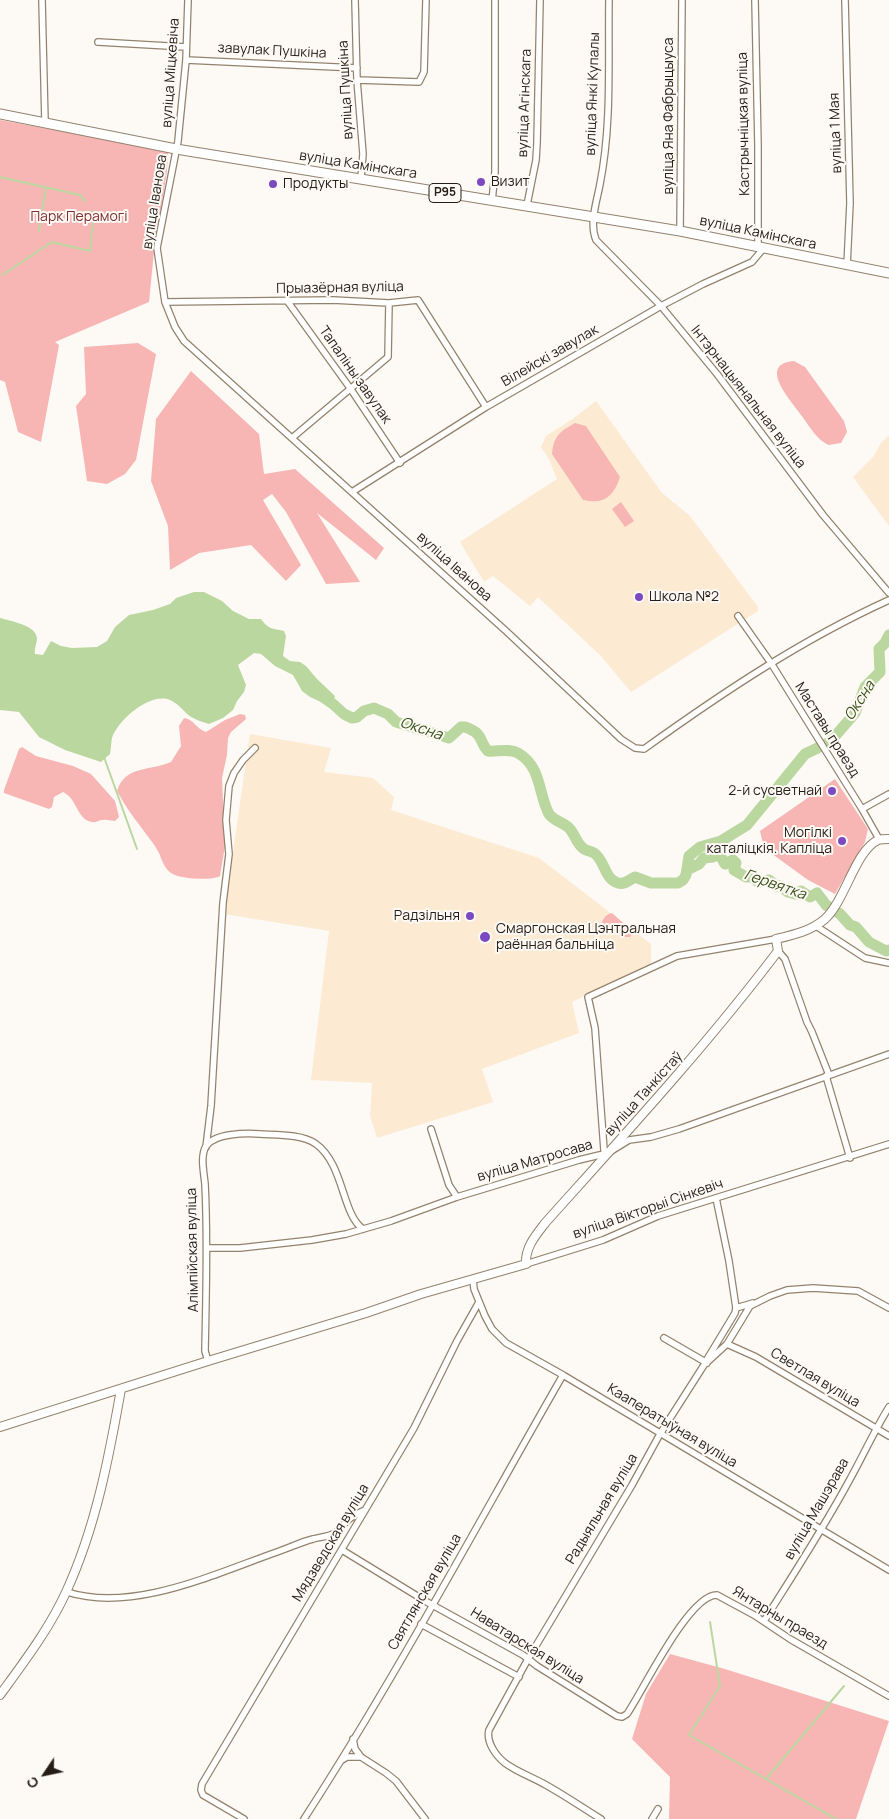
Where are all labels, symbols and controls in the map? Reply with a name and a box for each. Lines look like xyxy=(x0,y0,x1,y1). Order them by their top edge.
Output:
street label: вуліца Міцкевіча xyxy=(159,18,183,128)
street label: вуліца Янкі Купалы xyxy=(582,32,604,156)
street label: вуліца Яна Фабрыцыуса xyxy=(661,38,677,194)
street label: завулак Пушкіна xyxy=(217,40,327,62)
street label: вуліца Пушкіна xyxy=(335,40,357,140)
street label: вуліца Агінскага xyxy=(515,48,535,158)
street label: Кастрычніцкая вуліца xyxy=(734,52,754,196)
street label: вуліца 1 Мая xyxy=(826,92,846,174)
street label: вуліца Камінскага xyxy=(298,147,418,183)
street label: вуліца Іванова xyxy=(139,154,171,250)
place label: Визит xyxy=(491,174,530,190)
place label: Продукты xyxy=(283,176,348,192)
marker: Визит xyxy=(475,176,487,188)
marker: Продукты xyxy=(267,178,279,190)
road number: Р95 xyxy=(429,184,461,202)
park label: Парк Перамогі xyxy=(30,209,128,225)
street label: вуліца Камінскага xyxy=(698,212,818,254)
street label: Прыазёрная вуліца xyxy=(276,278,404,298)
street label: Вілейскі завулак xyxy=(499,321,601,391)
street label: Інтэрнацыянальная вуліца xyxy=(687,322,809,472)
street label: Тапаліны завулак xyxy=(315,323,395,427)
street label: вуліца Іванова xyxy=(413,529,495,605)
place label: Школа №2 xyxy=(649,589,719,605)
marker: Школа №2 xyxy=(633,591,645,603)
water label: Оксна xyxy=(841,678,879,724)
street label: Маставы праезд xyxy=(791,679,863,781)
water label: Оксна xyxy=(397,714,445,744)
place label: 2-й сусветнай xyxy=(728,783,822,799)
marker: 2-й сусветнай xyxy=(826,785,838,797)
place label: Могілкі каталіцкія. Капліца xyxy=(707,825,832,858)
marker: Могілкі каталіцкія. Капліца xyxy=(836,835,848,847)
water label: Гервятка xyxy=(742,866,808,904)
place label: Радзільня xyxy=(394,908,460,924)
marker: Радзільня xyxy=(464,910,476,922)
place label: Смаргонская Цэнтральная раённая бальніца xyxy=(496,921,676,954)
marker: Смаргонская Цэнтральная раённая бальніца xyxy=(478,930,492,944)
street label: вуліца Танкістаў xyxy=(602,1048,686,1140)
street label: вуліца Матросава xyxy=(475,1137,595,1185)
street label: вуліца Вікторыі Сінкевіч xyxy=(571,1175,725,1243)
street label: Алімпійская вуліца xyxy=(184,1188,202,1312)
street label: Светлая вуліца xyxy=(767,1345,863,1411)
street label: Кааператыўная вуліца xyxy=(604,1380,740,1472)
street label: Радыяльная вуліца xyxy=(562,1451,642,1567)
street label: вуліца Машэрава xyxy=(781,1455,853,1563)
street label: Мядзведская вуліца xyxy=(289,1481,373,1605)
street label: Святлянская вуліца xyxy=(385,1531,465,1653)
street label: Янтарны праезд xyxy=(729,1583,831,1653)
street label: Наватарская вуліца xyxy=(467,1604,587,1688)
north arrow xyxy=(20,1749,70,1799)
text: С xyxy=(21,1773,43,1792)

